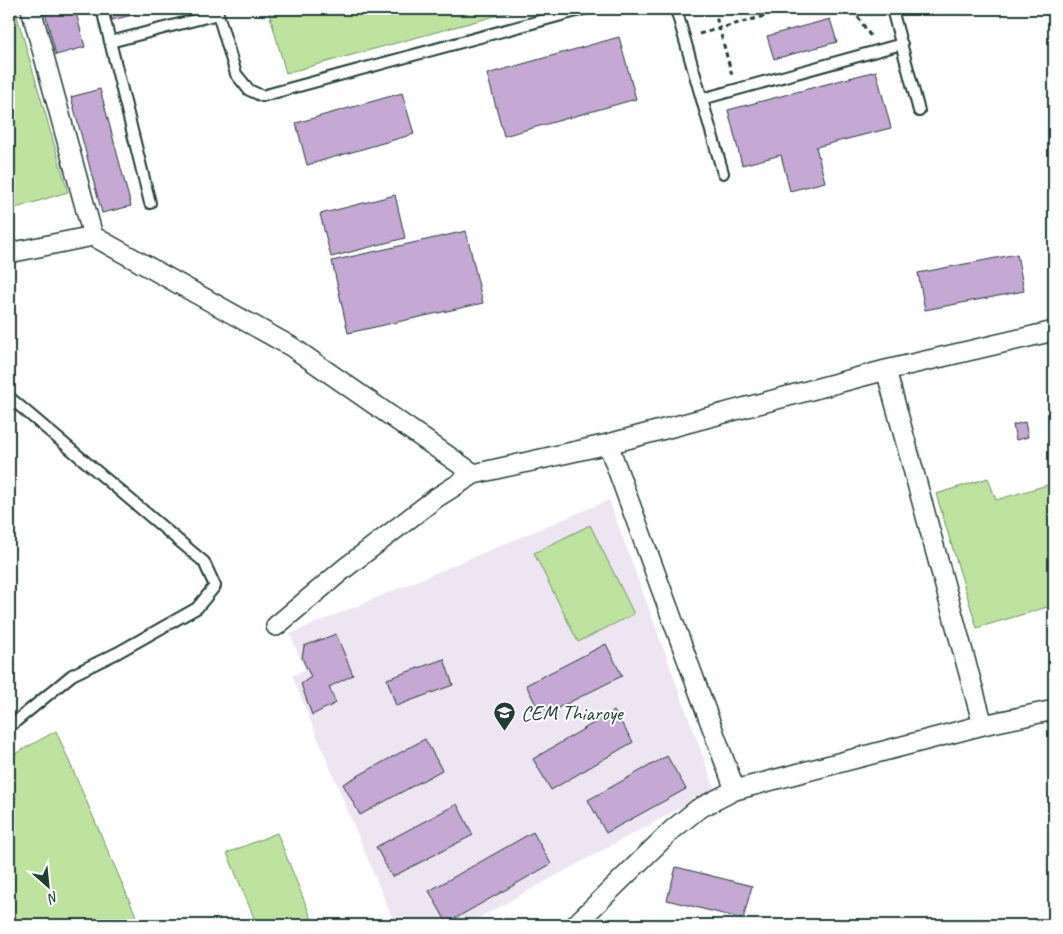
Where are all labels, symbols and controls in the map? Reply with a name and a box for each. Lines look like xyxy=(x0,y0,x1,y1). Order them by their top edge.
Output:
place label: CEM Thiaroye xyxy=(521,700,625,726)
school or university icon: CEM Thiaroye xyxy=(493,701,517,732)
north arrow xyxy=(22,862,72,912)
text: N xyxy=(44,888,61,908)

